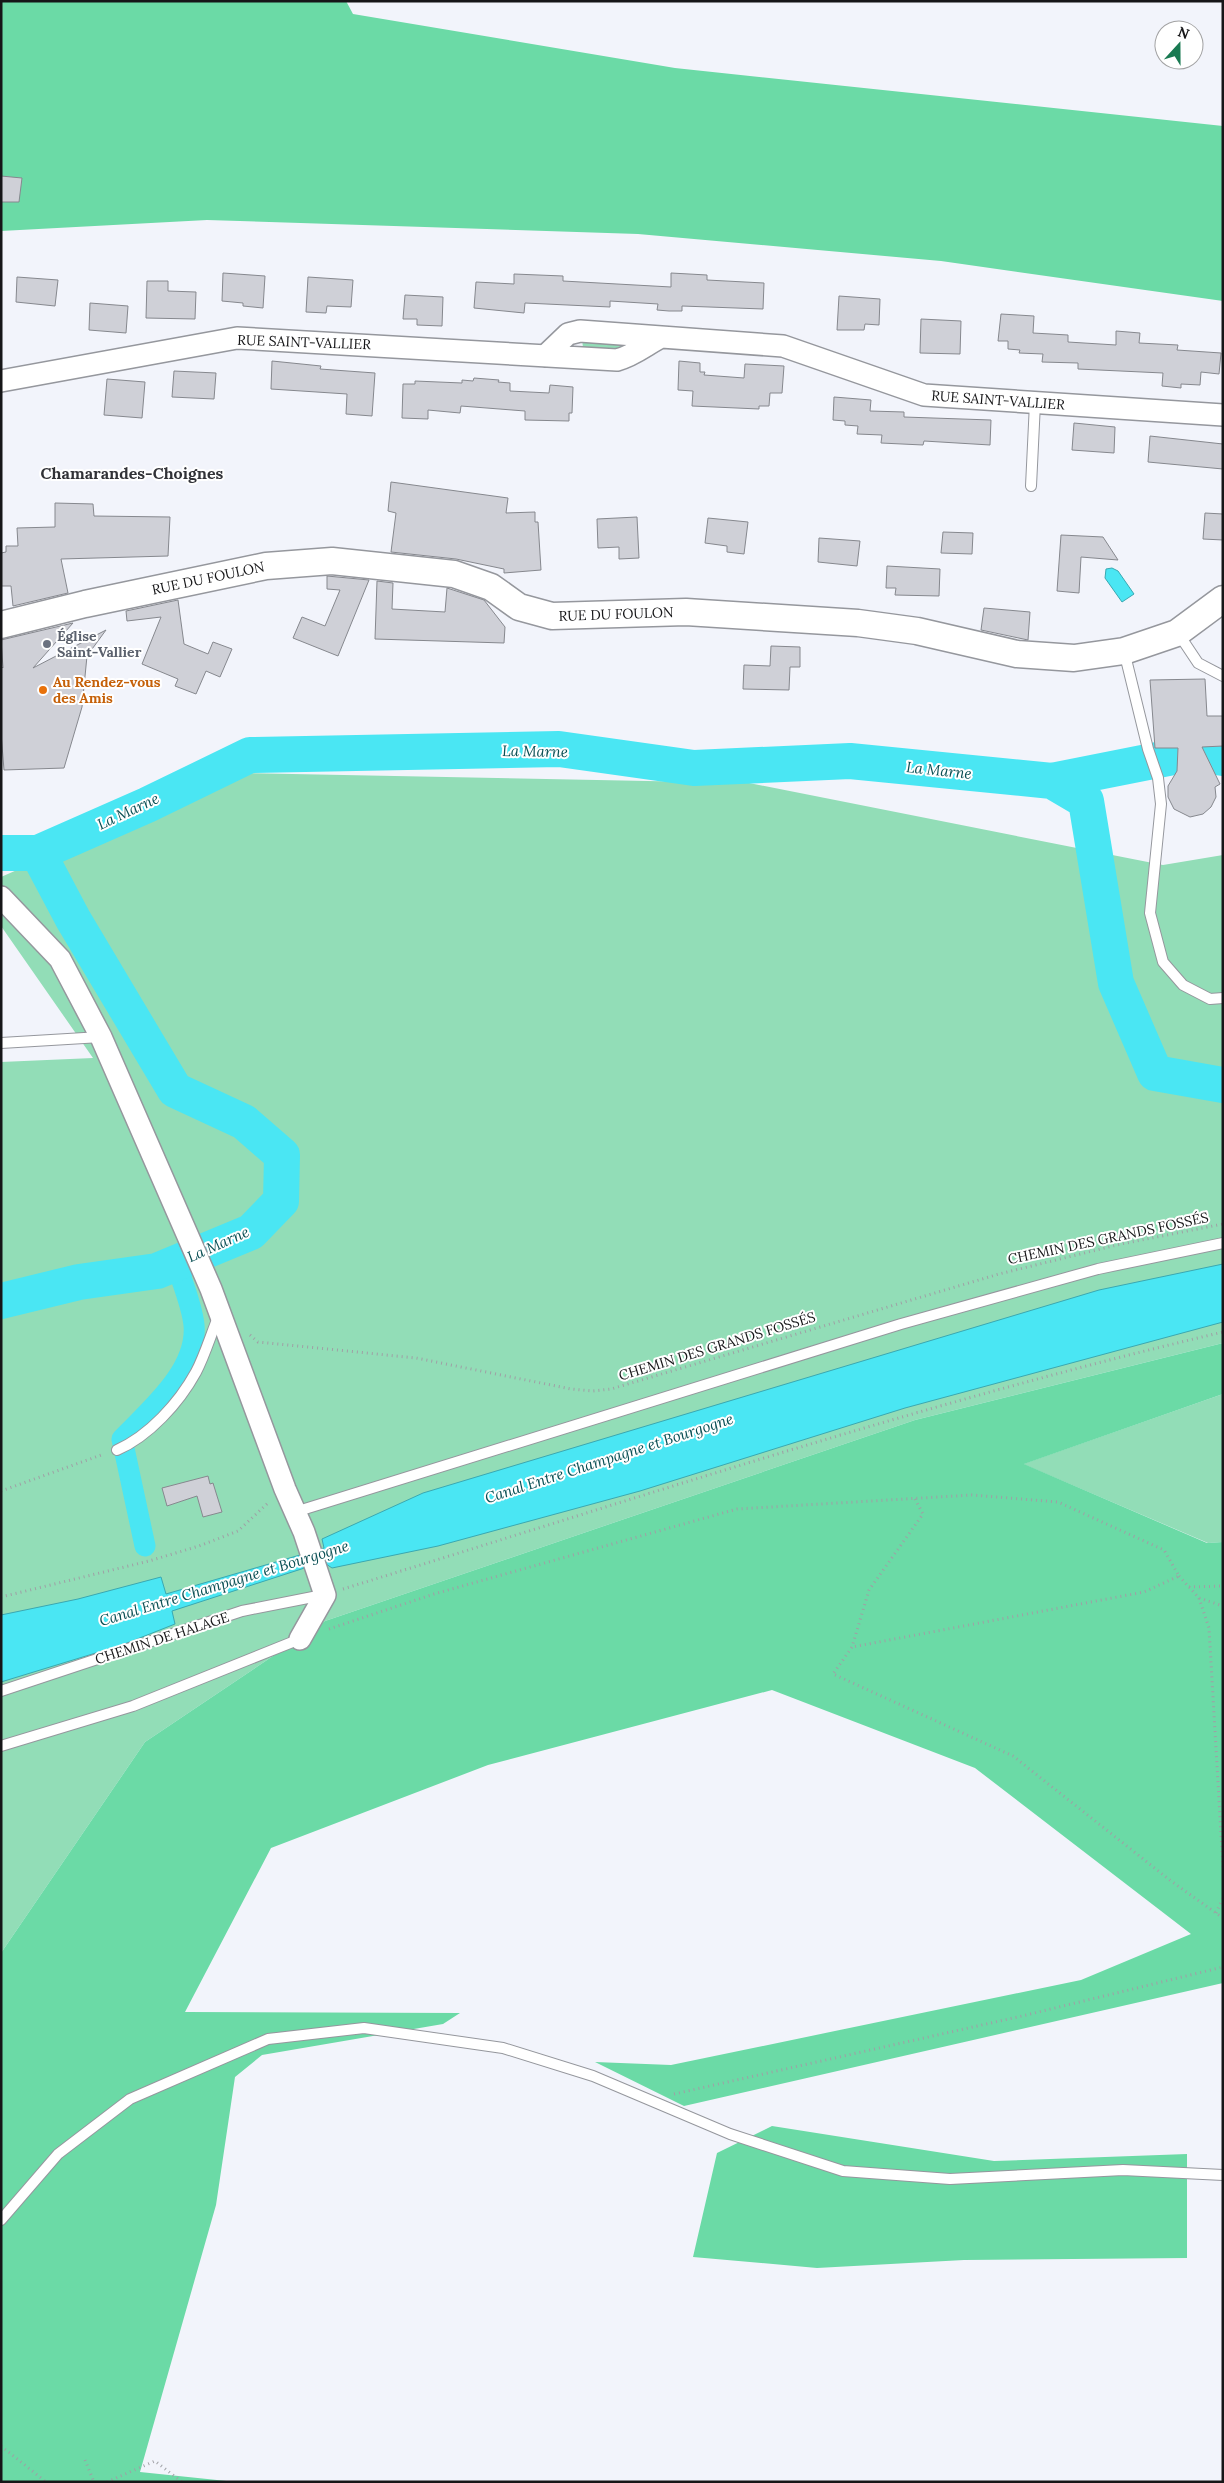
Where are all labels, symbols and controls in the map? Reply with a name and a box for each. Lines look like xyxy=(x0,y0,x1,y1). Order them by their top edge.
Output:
north arrow xyxy=(1154,20,1204,70)
text: N xyxy=(1175,23,1192,43)
street label: RUE SAINT-VALLIER xyxy=(237,331,371,353)
street label: RUE SAINT-VALLIER xyxy=(931,386,1066,414)
district label: Chamarandes-Choignes xyxy=(41,463,224,483)
street label: RUE DU FOULON xyxy=(150,557,266,599)
street label: RUE DU FOULON xyxy=(558,603,674,625)
place label: Église Saint-Vallier xyxy=(57,627,142,661)
marker: Église Saint-Vallier xyxy=(41,638,53,650)
place label: Au Rendez-vous des Amis xyxy=(53,673,161,707)
marker: Au Rendez-vous des Amis xyxy=(37,684,49,696)
water label: La Marne xyxy=(502,741,568,761)
water label: La Marne xyxy=(905,757,973,783)
water label: La Marne xyxy=(94,788,162,834)
street label: CHEMIN DES GRANDS FOSSÉS xyxy=(1006,1208,1210,1268)
water label: La Marne xyxy=(184,1222,252,1266)
street label: CHEMIN DES GRANDS FOSSÉS xyxy=(616,1307,818,1385)
water label: Canal Entre Champagne et Bourgogne xyxy=(482,1409,736,1507)
water label: Canal Entre Champagne et Bourgogne xyxy=(97,1536,351,1630)
street label: CHEMIN DE HALAGE xyxy=(93,1608,232,1668)

